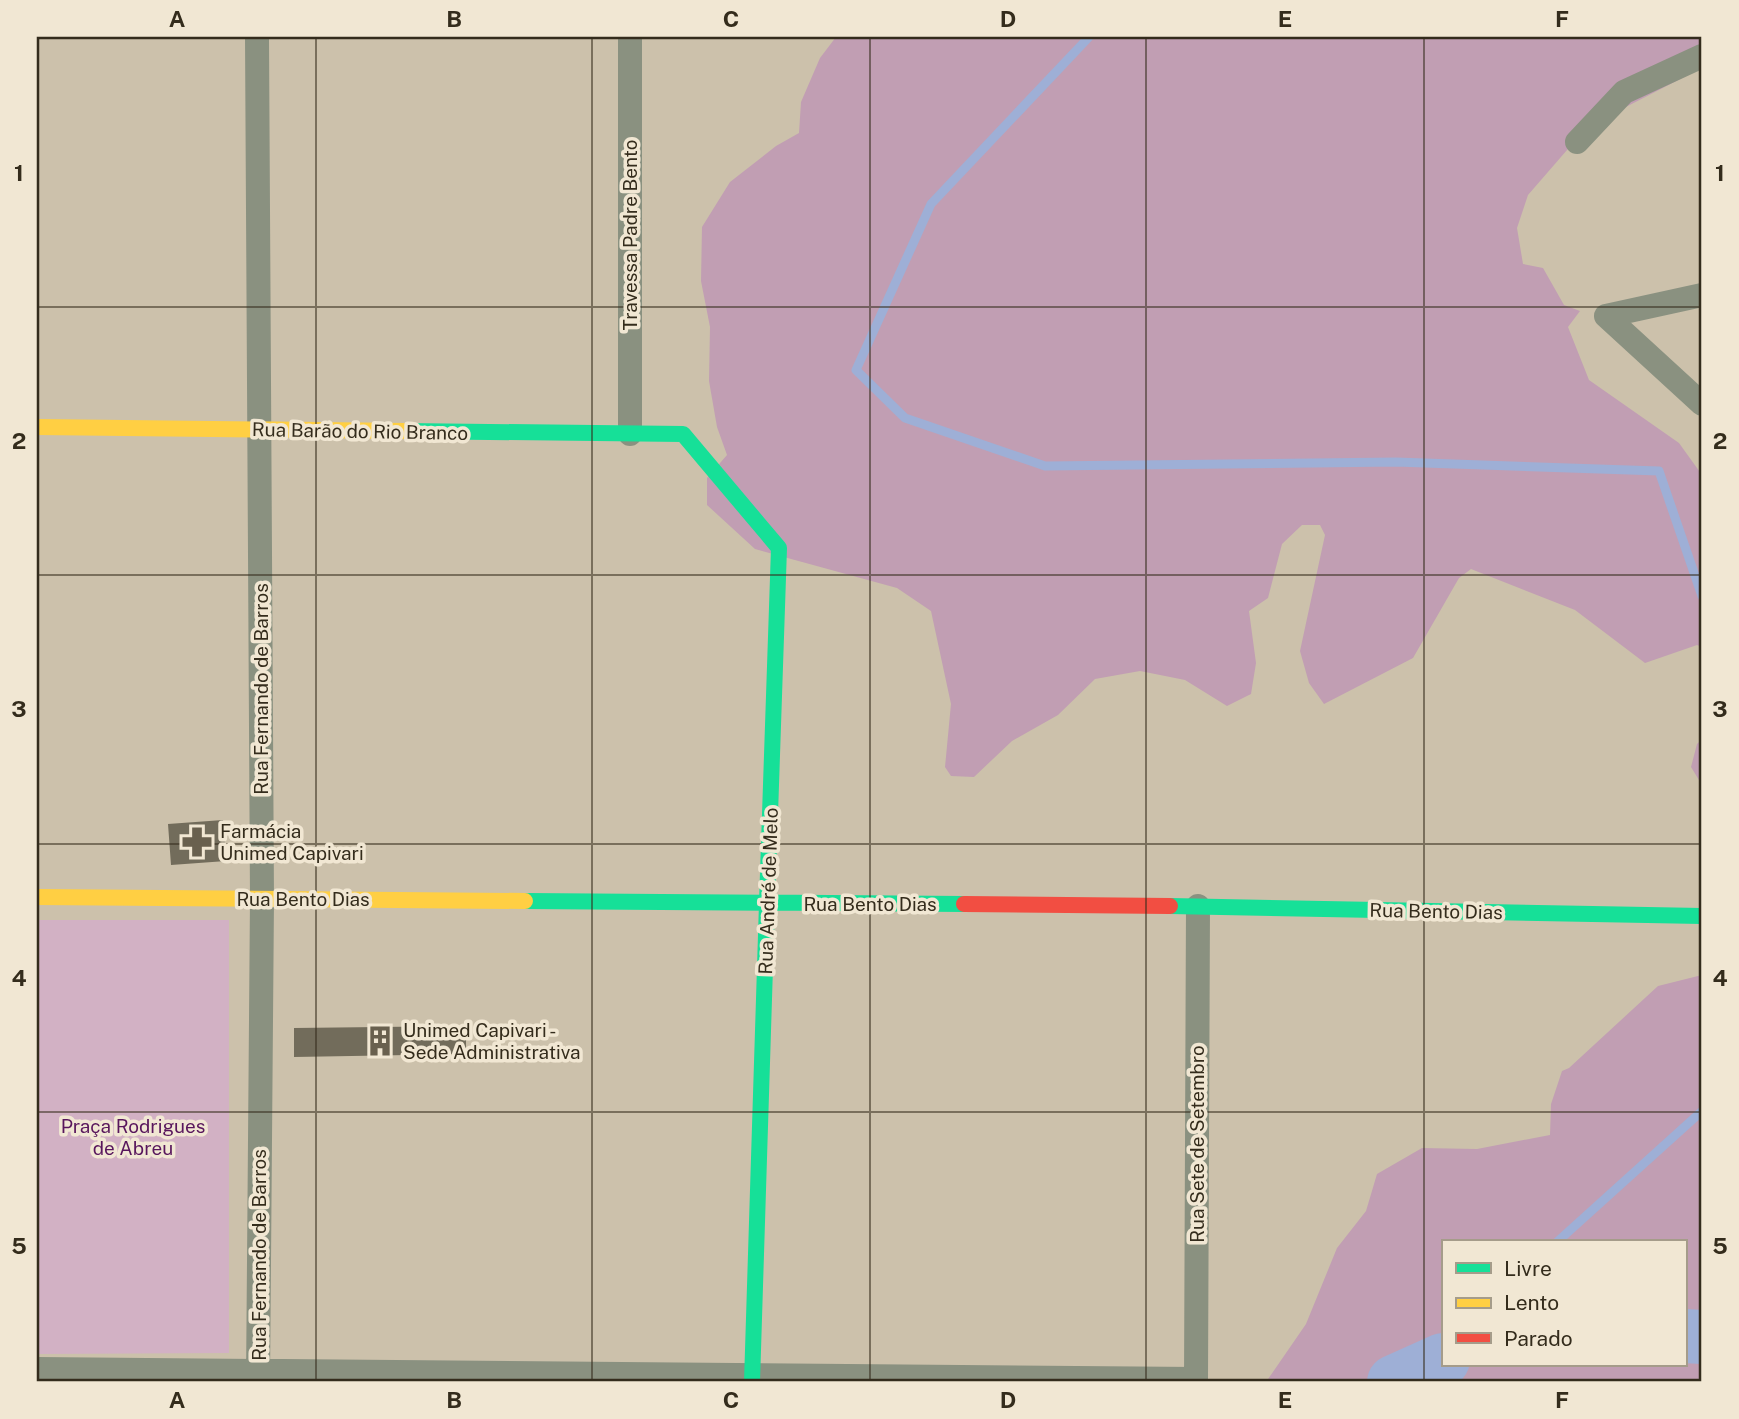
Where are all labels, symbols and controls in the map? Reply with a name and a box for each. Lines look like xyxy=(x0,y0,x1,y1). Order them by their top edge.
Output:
text: A xyxy=(169,5,186,32)
text: B xyxy=(446,5,462,32)
text: C xyxy=(723,5,739,32)
text: D xyxy=(1000,5,1016,32)
text: E xyxy=(1278,5,1292,32)
text: F xyxy=(1555,5,1569,32)
street label: Travessa Padre Bento xyxy=(619,140,641,330)
text: 1 xyxy=(14,159,24,186)
text: 1 xyxy=(1715,159,1725,186)
street label: Rua Barão do Rio Branco xyxy=(252,418,468,444)
text: 2 xyxy=(12,427,26,454)
text: 2 xyxy=(1713,427,1727,454)
street label: Rua Fernando de Barros xyxy=(250,583,272,795)
text: 3 xyxy=(11,695,27,722)
text: 3 xyxy=(1712,695,1728,722)
street label: Rua André de Melo xyxy=(754,807,782,975)
place label: Farmácia Unimed Capivari xyxy=(220,820,364,864)
pharmacy icon: Farmácia Unimed Capivari xyxy=(180,825,214,859)
street label: Rua Bento Dias xyxy=(236,888,370,910)
street label: Rua Bento Dias xyxy=(803,893,937,915)
street label: Rua Bento Dias xyxy=(1369,899,1503,923)
text: 4 xyxy=(11,964,27,991)
text: 4 xyxy=(1712,964,1728,991)
place label: Unimed Capivari - Sede Administrativa xyxy=(403,1019,581,1063)
building icon: Unimed Capivari - Sede Administrativa xyxy=(363,1024,397,1058)
street label: Rua Sete de Setembro xyxy=(1186,1045,1208,1243)
park label: Praça Rodrigues de Abreu xyxy=(61,1115,205,1159)
street label: Rua Fernando de Barros xyxy=(248,1149,270,1361)
text: 5 xyxy=(11,1232,27,1259)
text: 5 xyxy=(1712,1232,1728,1259)
legend xyxy=(1442,1240,1686,1366)
text: Livre xyxy=(1504,1256,1552,1281)
text: Lento xyxy=(1504,1290,1559,1315)
text: Parado xyxy=(1504,1326,1573,1351)
text: A xyxy=(169,1386,186,1413)
text: B xyxy=(446,1386,462,1413)
text: C xyxy=(723,1386,739,1413)
text: D xyxy=(1000,1386,1016,1413)
text: E xyxy=(1278,1386,1292,1413)
text: F xyxy=(1555,1386,1569,1413)

